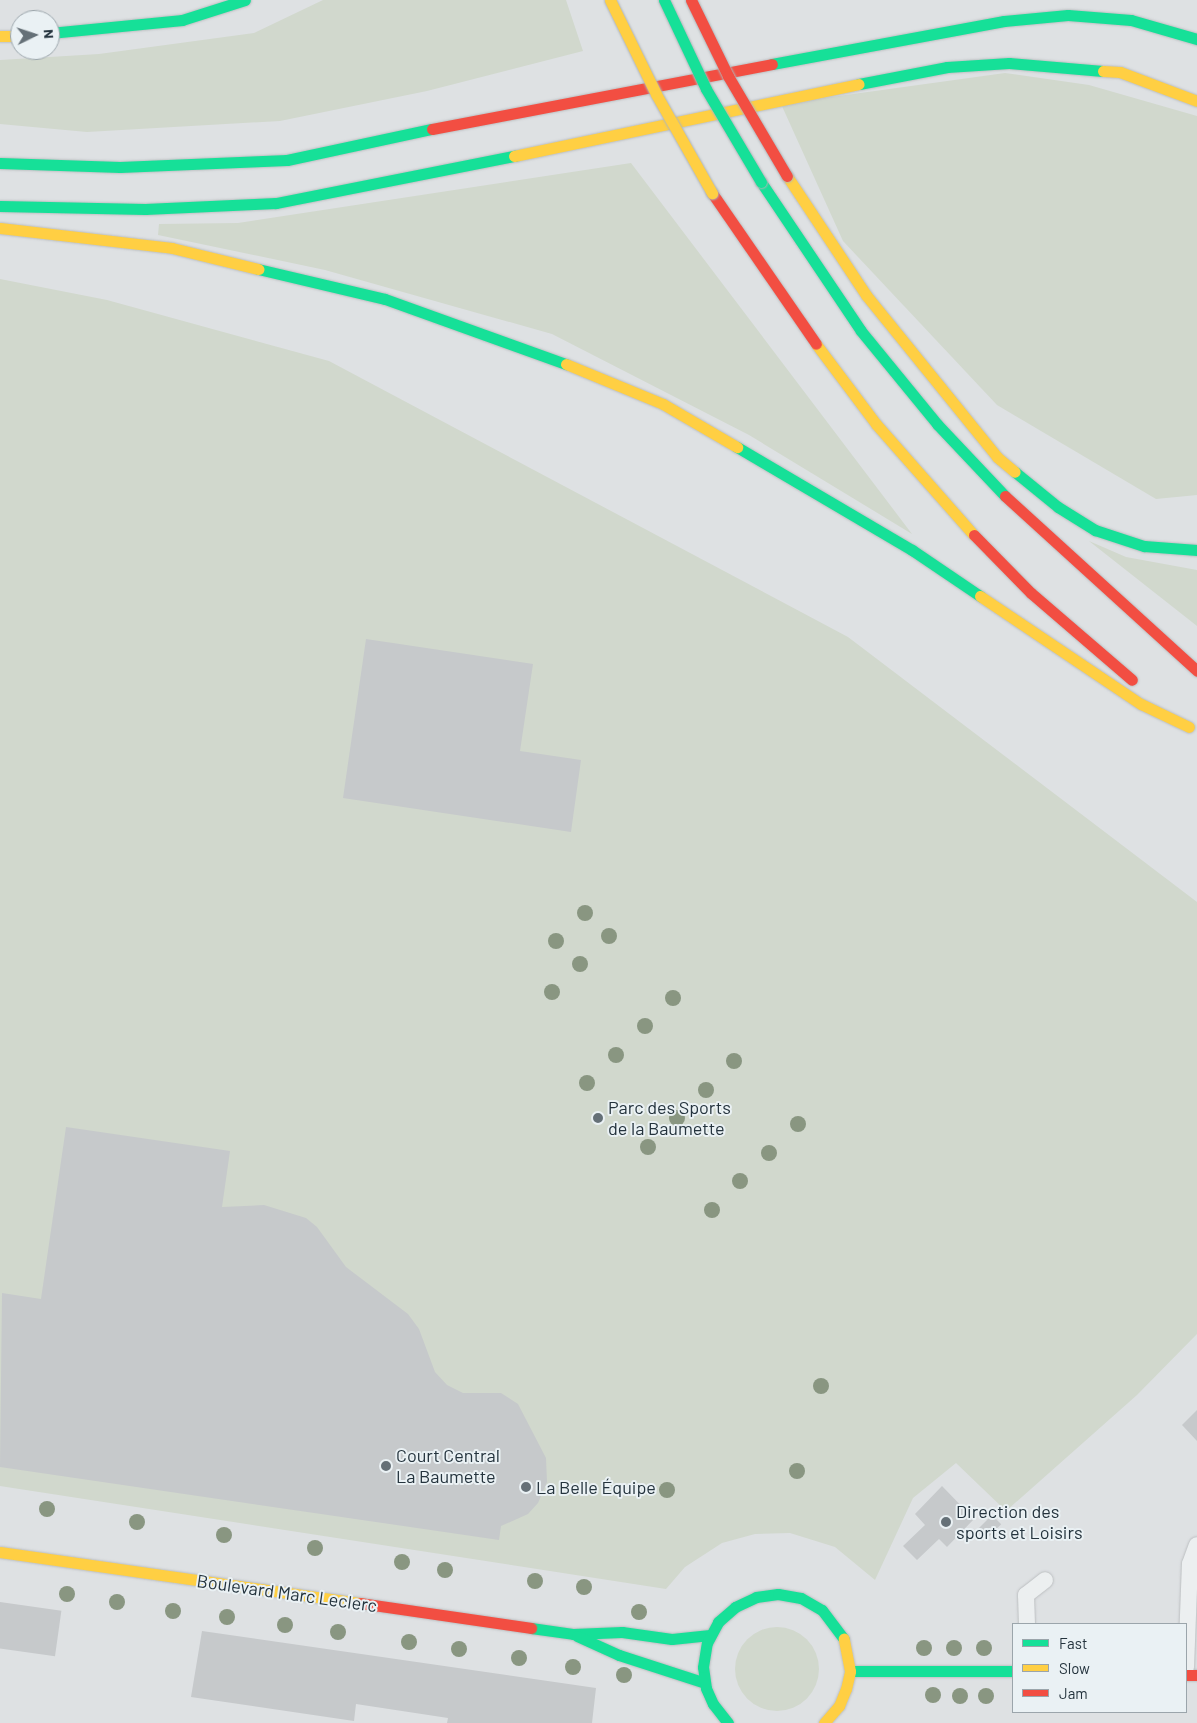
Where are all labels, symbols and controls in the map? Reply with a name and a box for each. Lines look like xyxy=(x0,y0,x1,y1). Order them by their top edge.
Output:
north arrow xyxy=(10,10,60,60)
text: N xyxy=(41,29,58,39)
place label: Parc des Sports de la Baumette xyxy=(608,1097,731,1140)
marker: Parc des Sports de la Baumette xyxy=(592,1112,604,1124)
place label: Court Central La Baumette xyxy=(396,1445,500,1488)
marker: Court Central La Baumette xyxy=(380,1460,392,1472)
place label: La Belle Équipe xyxy=(536,1476,656,1498)
marker: La Belle Équipe xyxy=(520,1481,532,1493)
place label: Direction des sports et Loisirs xyxy=(956,1501,1083,1544)
marker: Direction des sports et Loisirs xyxy=(940,1516,952,1528)
street label: Boulevard Marc Leclerc xyxy=(195,1570,379,1616)
legend xyxy=(1012,1623,1187,1713)
text: Fast xyxy=(1059,1634,1087,1652)
text: Slow xyxy=(1059,1659,1090,1677)
text: Jam xyxy=(1059,1684,1088,1702)

